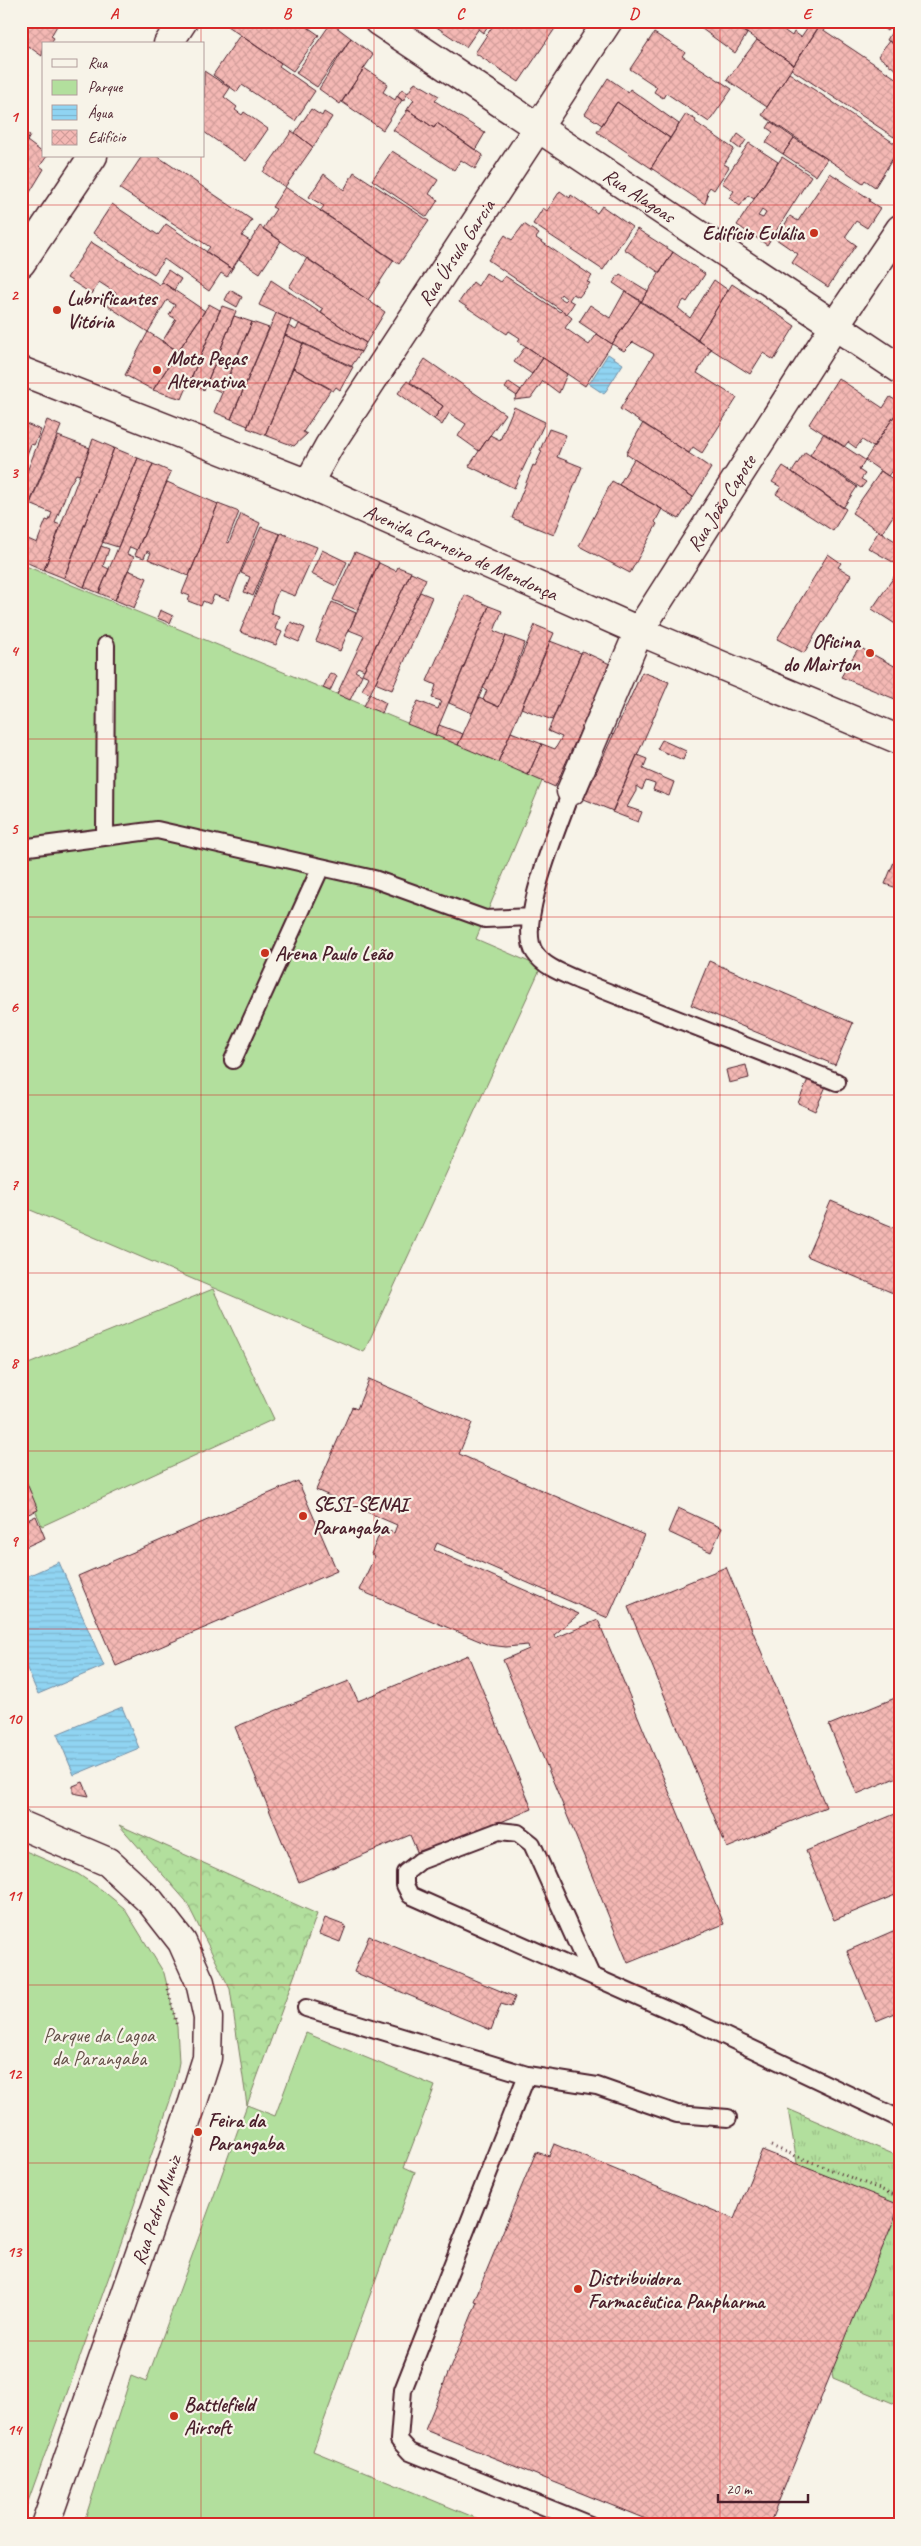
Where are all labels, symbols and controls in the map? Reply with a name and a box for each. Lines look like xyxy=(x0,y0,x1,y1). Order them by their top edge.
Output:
text: A xyxy=(110,4,120,24)
text: B xyxy=(283,4,293,24)
text: C xyxy=(456,4,466,24)
text: D xyxy=(629,4,640,24)
text: E xyxy=(803,4,814,24)
legend xyxy=(42,42,205,158)
text: Rua xyxy=(88,54,108,73)
text: Parque xyxy=(88,78,124,97)
text: Água xyxy=(88,104,113,123)
text: 1 xyxy=(10,107,19,127)
text: Edifício xyxy=(88,128,127,147)
street label: Rua Alagoas xyxy=(598,163,681,230)
street label: Rua Úrsula Garcia xyxy=(413,193,501,310)
place label: Edifício Eulália xyxy=(702,221,806,246)
marker: Edifício Eulália xyxy=(808,227,820,239)
text: 2 xyxy=(10,285,19,305)
place label: Lubrificantes Vitória xyxy=(67,286,159,334)
marker: Lubrificantes Vitória xyxy=(51,304,63,316)
place label: Moto Peças Alternativa xyxy=(167,346,248,394)
marker: Moto Peças Alternativa xyxy=(151,364,163,376)
street label: Rua João Capote xyxy=(681,449,762,556)
text: 3 xyxy=(10,463,19,483)
street label: Avenida Carneiro de Mendonça xyxy=(360,499,563,607)
place label: Oficina do Mairton xyxy=(783,629,862,677)
text: 4 xyxy=(10,641,19,661)
marker: Oficina do Mairton xyxy=(864,647,876,659)
text: 5 xyxy=(11,819,20,839)
place label: Arena Paulo Leão xyxy=(275,941,394,966)
marker: Arena Paulo Leão xyxy=(259,947,271,959)
text: 6 xyxy=(10,997,19,1017)
text: 7 xyxy=(10,1175,19,1195)
text: 8 xyxy=(10,1353,19,1373)
place label: SESI-SENAI Parangaba xyxy=(313,1492,411,1540)
marker: SESI-SENAI Parangaba xyxy=(297,1510,309,1522)
text: 9 xyxy=(10,1531,19,1551)
text: 10 xyxy=(7,1709,23,1729)
text: 11 xyxy=(7,1886,23,1906)
park label: Parque da Lagoa da Parangaba xyxy=(43,2023,156,2071)
text: 12 xyxy=(7,2064,23,2084)
place label: Feira da Parangaba xyxy=(208,2108,285,2156)
marker: Feira da Parangaba xyxy=(192,2126,204,2138)
street label: Rua Pedro Muniz xyxy=(126,2150,188,2268)
text: 13 xyxy=(7,2242,23,2262)
place label: Distribuidora Farmacêutica Panpharma xyxy=(588,2266,766,2314)
marker: Distribuidora Farmacêutica Panpharma xyxy=(572,2283,584,2295)
place label: Battlefield Airsoft xyxy=(184,2392,258,2440)
marker: Battlefield Airsoft xyxy=(168,2410,180,2422)
text: 14 xyxy=(7,2420,23,2440)
scale bar xyxy=(718,2471,808,2503)
text: 20 m xyxy=(726,2480,753,2499)

